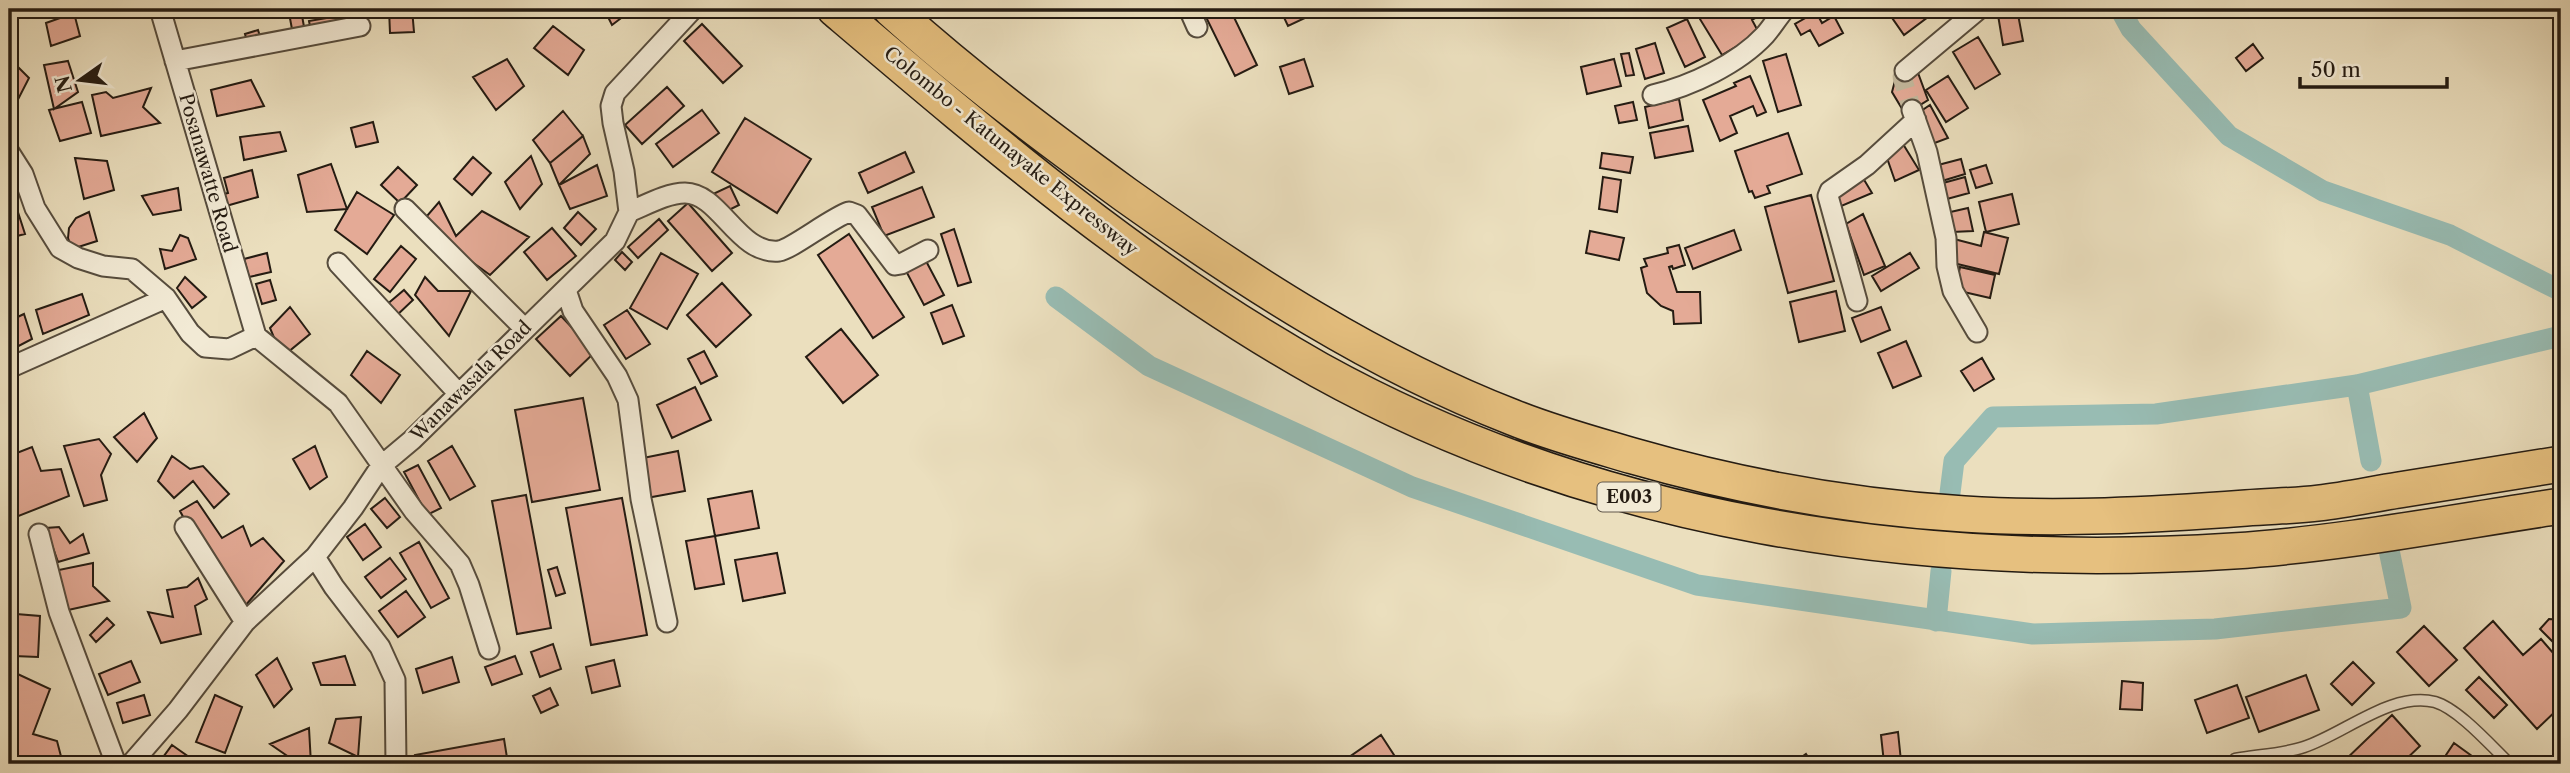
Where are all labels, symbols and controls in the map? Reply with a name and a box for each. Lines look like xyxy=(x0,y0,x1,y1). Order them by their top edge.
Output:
street label: Colombo - Katunayake Expressway xyxy=(879,41,1143,261)
north arrow xyxy=(46,46,116,116)
scale bar xyxy=(2300,46,2448,90)
text: 50 m xyxy=(2311,57,2361,82)
text: N xyxy=(51,73,77,95)
street label: Posanawatte Road xyxy=(174,91,242,256)
street label: Wanawasala Road xyxy=(405,315,537,447)
road number: E003 xyxy=(1598,482,1660,512)

